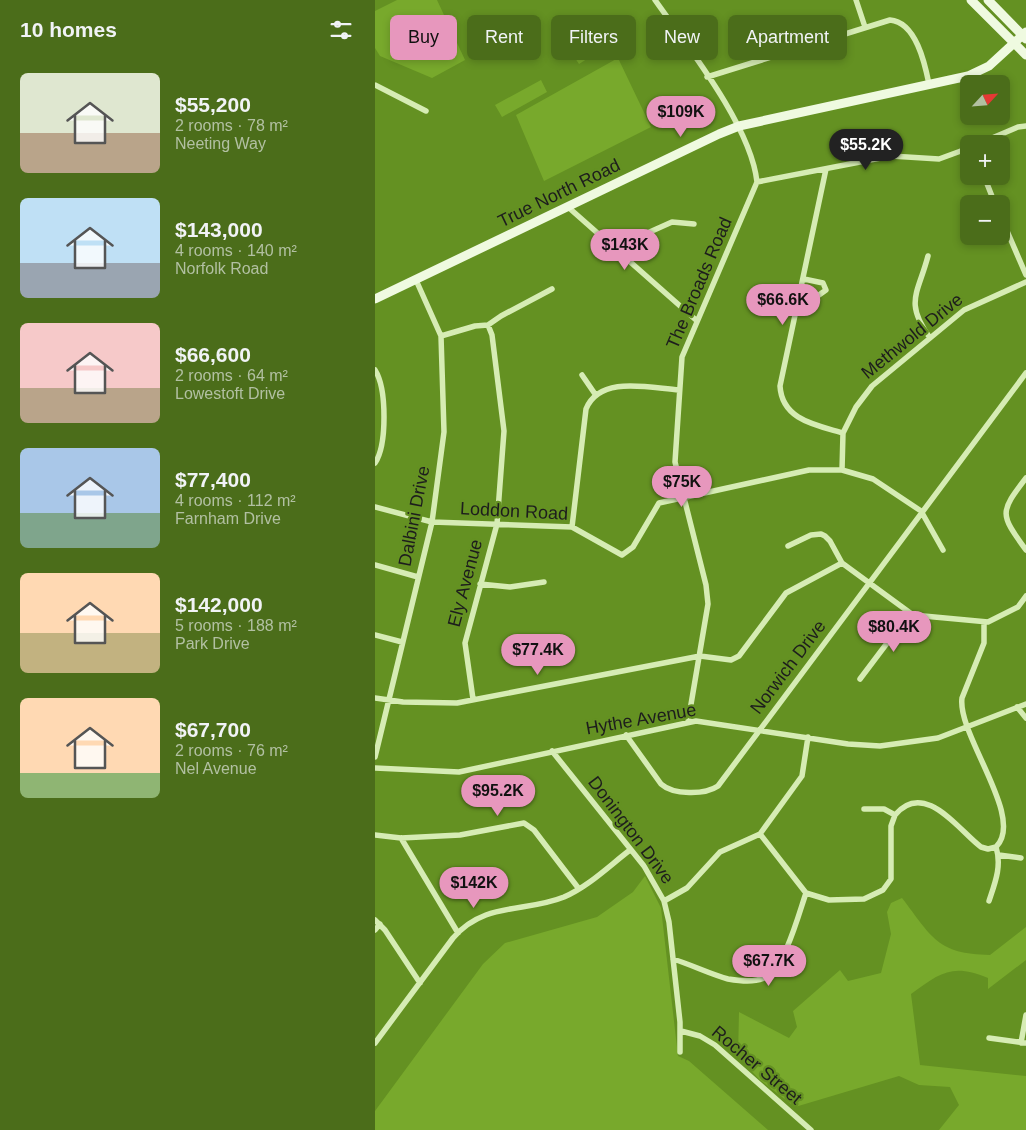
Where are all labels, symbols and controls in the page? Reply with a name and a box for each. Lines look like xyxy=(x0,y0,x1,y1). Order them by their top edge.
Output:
chip: Buy xyxy=(390,15,457,60)
chip: Rent xyxy=(467,15,541,60)
chip: Filters xyxy=(551,15,636,60)
chip: New xyxy=(646,15,718,60)
chip: Apartment xyxy=(728,15,847,60)
icon: filters xyxy=(327,16,355,44)
text: 10 homes xyxy=(20,18,117,41)
north arrow xyxy=(960,75,1010,125)
map controls xyxy=(960,75,1010,245)
icon: home xyxy=(60,93,120,153)
text: $55,200 xyxy=(175,93,251,116)
pin: $109K xyxy=(646,96,716,138)
text: $109K xyxy=(657,103,705,120)
text: 2 rooms · 78 m² xyxy=(175,117,288,134)
pin: $55.2K xyxy=(825,128,907,171)
text: Neeting Way xyxy=(175,135,266,152)
button: + xyxy=(960,135,1010,185)
text: $55.2K xyxy=(840,136,892,153)
street label: True North Road xyxy=(495,155,623,231)
button: − xyxy=(960,195,1010,245)
street label: The Broads Road xyxy=(662,214,736,352)
icon: home xyxy=(60,218,120,278)
text: $143,000 xyxy=(175,218,263,241)
pin: $143K xyxy=(590,228,660,271)
text: $143K xyxy=(601,236,649,253)
text: 4 rooms · 140 m² xyxy=(175,242,297,259)
text: Norfolk Road xyxy=(175,260,268,277)
pin: $66.6K xyxy=(742,284,824,326)
street label: Methwold Drive xyxy=(858,289,966,383)
text: $66.6K xyxy=(757,291,809,308)
icon: home xyxy=(60,343,120,403)
text: $66,600 xyxy=(175,343,251,366)
text: 2 rooms · 64 m² xyxy=(175,367,288,384)
text: Lowestoft Drive xyxy=(175,385,285,402)
street label: Dalbini Drive xyxy=(394,464,434,568)
pin: $75K xyxy=(652,466,712,508)
icon: home xyxy=(60,468,120,528)
text: $77,400 xyxy=(175,468,251,491)
text: $75K xyxy=(663,473,701,490)
text: 4 rooms · 112 m² xyxy=(175,492,296,509)
street label: Loddon Road xyxy=(459,498,569,524)
text: Farnham Drive xyxy=(175,510,281,527)
street label: Ely Avenue xyxy=(444,537,486,629)
icon: home xyxy=(60,593,120,653)
text: $142,000 xyxy=(175,593,263,616)
pin: $80.4K xyxy=(853,610,935,653)
street label: Norwich Drive xyxy=(746,616,830,718)
text: 5 rooms · 188 m² xyxy=(175,617,297,634)
text: $80.4K xyxy=(868,618,920,635)
pin: $77.4K xyxy=(497,634,579,676)
text: Park Drive xyxy=(175,635,250,652)
text: $77.4K xyxy=(512,641,564,658)
street label: Hythe Avenue xyxy=(584,699,698,739)
icon: home xyxy=(60,718,120,778)
text: $67,700 xyxy=(175,718,251,741)
text: 2 rooms · 76 m² xyxy=(175,742,288,759)
text: Nel Avenue xyxy=(175,760,257,777)
street label: Donington Drive xyxy=(584,772,678,888)
pin: $95.2K xyxy=(457,774,539,817)
text: $95.2K xyxy=(472,782,524,799)
pin: $142K xyxy=(439,866,509,909)
text: $142K xyxy=(450,874,498,891)
pin: $67.7K xyxy=(728,944,810,987)
text: $67.7K xyxy=(743,952,795,969)
street label: Rocher Street xyxy=(708,1022,806,1108)

